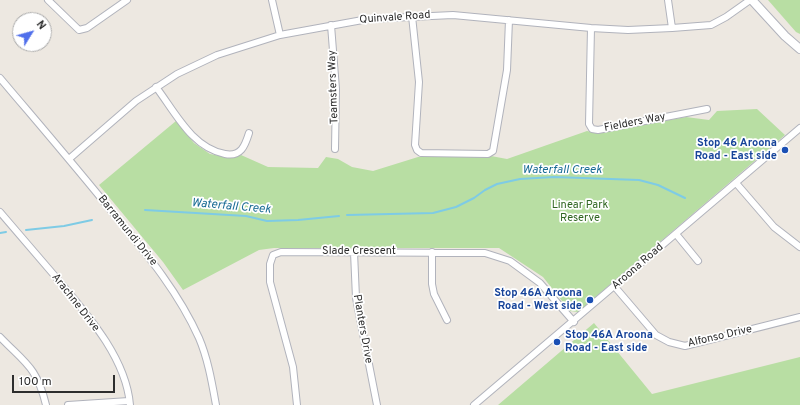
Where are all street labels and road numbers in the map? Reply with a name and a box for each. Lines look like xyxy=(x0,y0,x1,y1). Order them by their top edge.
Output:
street label: Quinvale Road xyxy=(359,9,431,27)
street label: Teamsters Way xyxy=(326,50,342,124)
street label: Fielders Way xyxy=(603,111,667,135)
street label: Barramundi Drive xyxy=(94,193,160,269)
street label: Aroona Road xyxy=(610,241,666,293)
street label: Slade Crescent xyxy=(322,245,396,259)
street label: Arachne Drive xyxy=(48,271,102,335)
street label: Planters Drive xyxy=(349,293,375,365)
street label: Alfonso Drive xyxy=(686,323,754,351)

